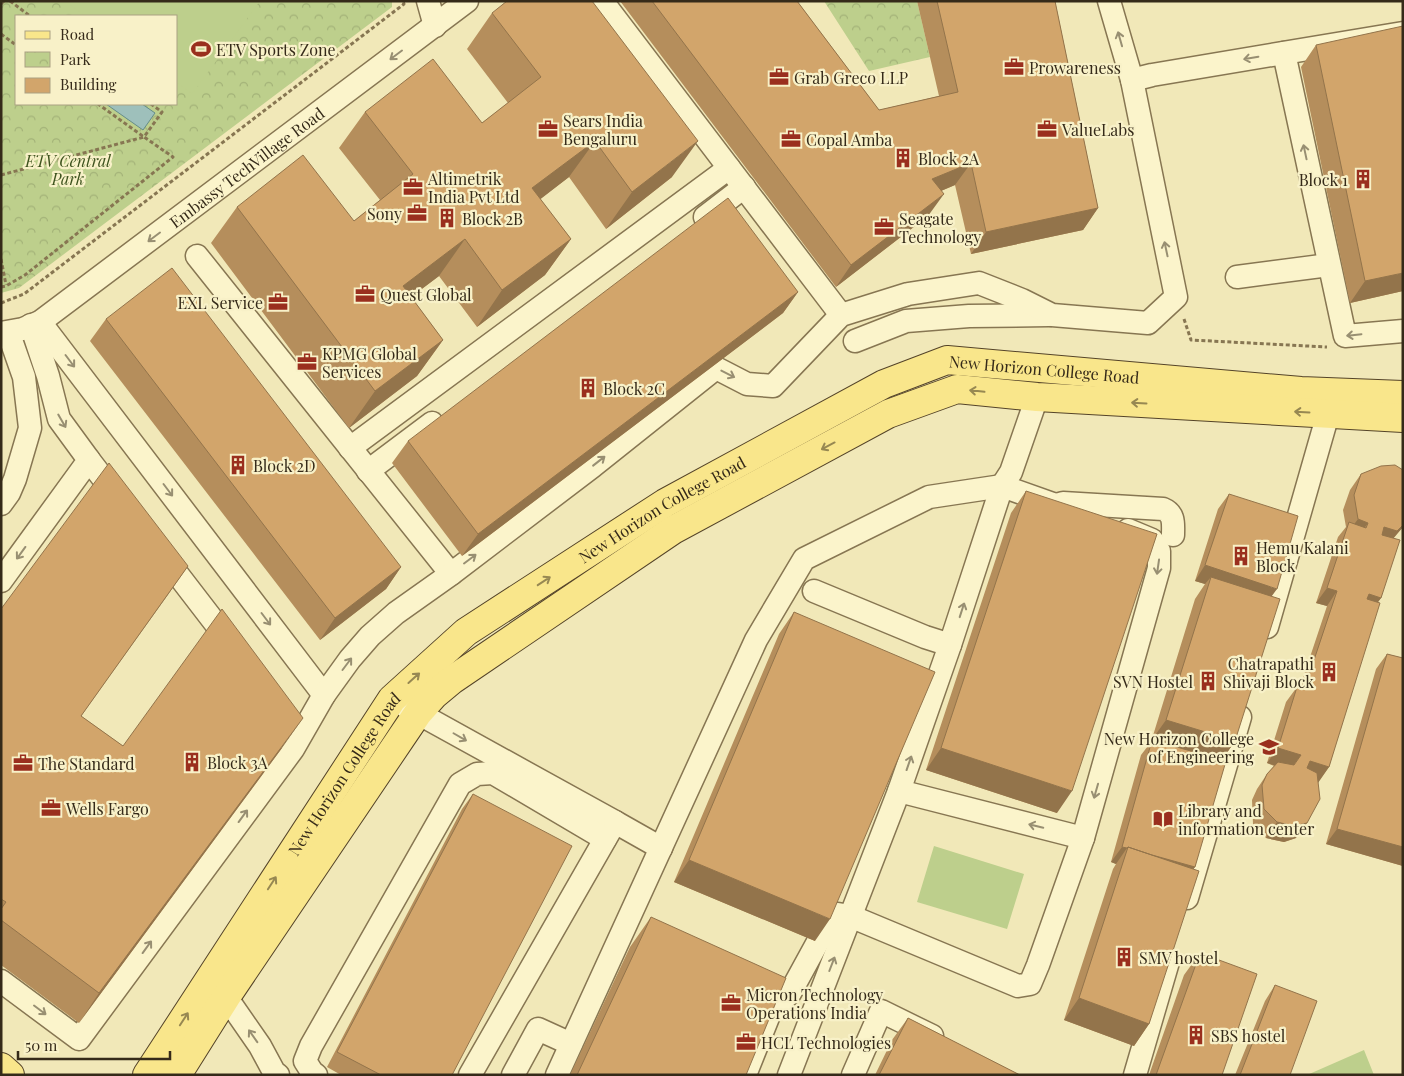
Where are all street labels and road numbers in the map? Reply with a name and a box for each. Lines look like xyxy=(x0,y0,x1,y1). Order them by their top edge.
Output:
street label: Embassy TechVillage Road xyxy=(165,102,328,232)
street label: New Horizon College Road xyxy=(948,350,1140,387)
street label: New Horizon College Road xyxy=(574,451,749,567)
street label: New Horizon College Road xyxy=(283,687,404,859)

